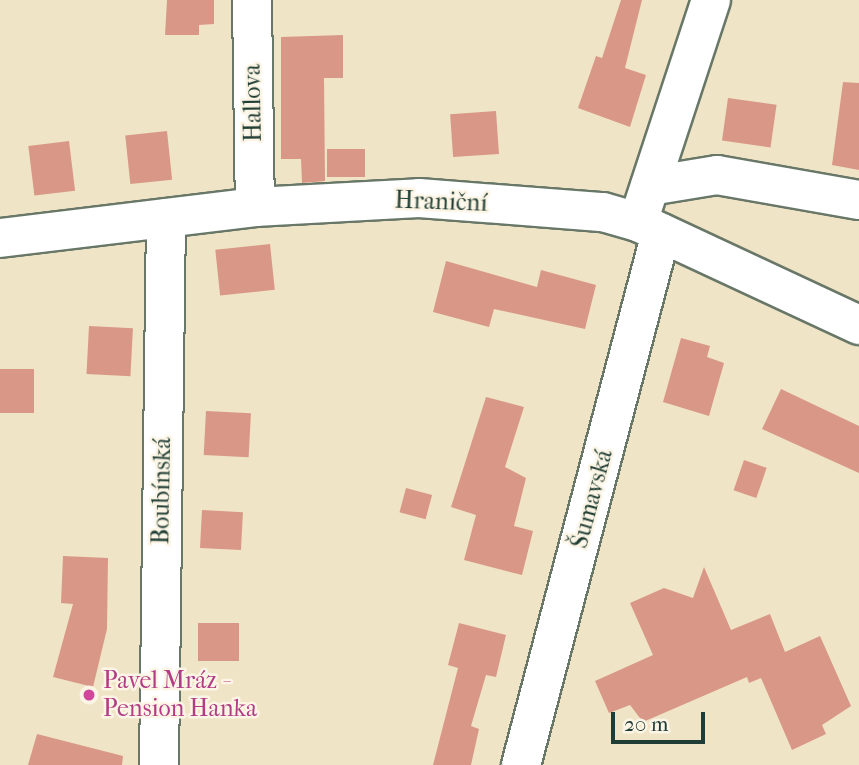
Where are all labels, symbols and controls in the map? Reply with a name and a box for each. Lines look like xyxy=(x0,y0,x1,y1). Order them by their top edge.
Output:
street label: Hallova xyxy=(238,64,268,142)
street label: Hraniční xyxy=(394,186,488,218)
street label: Boubínská xyxy=(147,437,177,545)
street label: Šumavská xyxy=(565,447,619,551)
place label: Pavel Mráz - Pension Hanka xyxy=(103,667,257,723)
marker: Pavel Mráz - Pension Hanka xyxy=(81,687,97,703)
scale bar xyxy=(614,698,708,742)
text: 20 m xyxy=(624,712,668,736)

